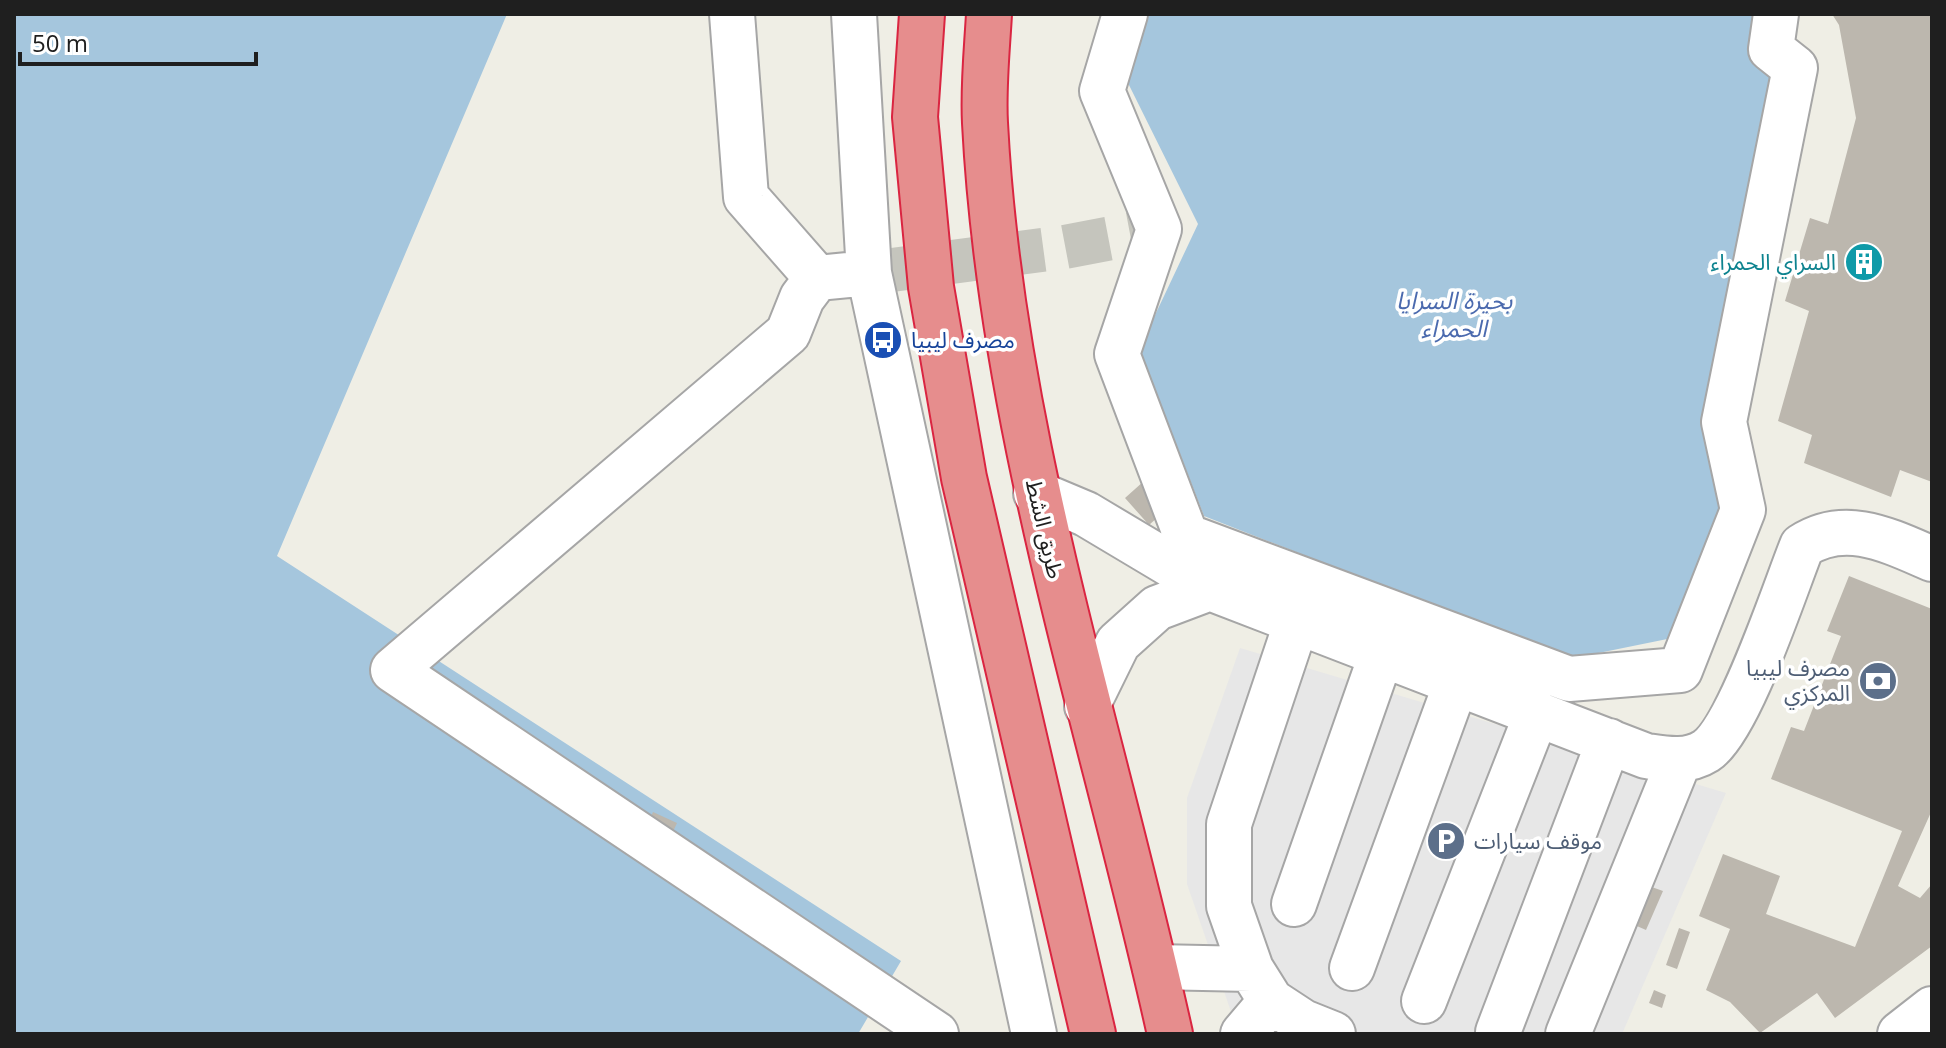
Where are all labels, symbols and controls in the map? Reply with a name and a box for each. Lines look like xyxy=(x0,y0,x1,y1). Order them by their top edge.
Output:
scale bar xyxy=(20,16,256,66)
text: 50 m xyxy=(32,26,88,59)
building icon: السراي الحمراء xyxy=(1843,241,1885,283)
place label: السراي الحمراء xyxy=(1710,246,1836,279)
water label: بحيرة السرايا الحمراء xyxy=(1396,283,1513,344)
bus stop icon: مصرف ليبيا xyxy=(862,319,904,361)
place label: مصرف ليبيا xyxy=(911,324,1015,354)
street label: طريق الشط xyxy=(1020,476,1072,581)
place label: مصرف ليبيا المركزي xyxy=(1746,652,1850,710)
bank icon: مصرف ليبيا المركزي xyxy=(1857,660,1899,702)
parking icon: موقف سيارات xyxy=(1425,820,1467,862)
place label: موقف سيارات xyxy=(1474,825,1602,855)

